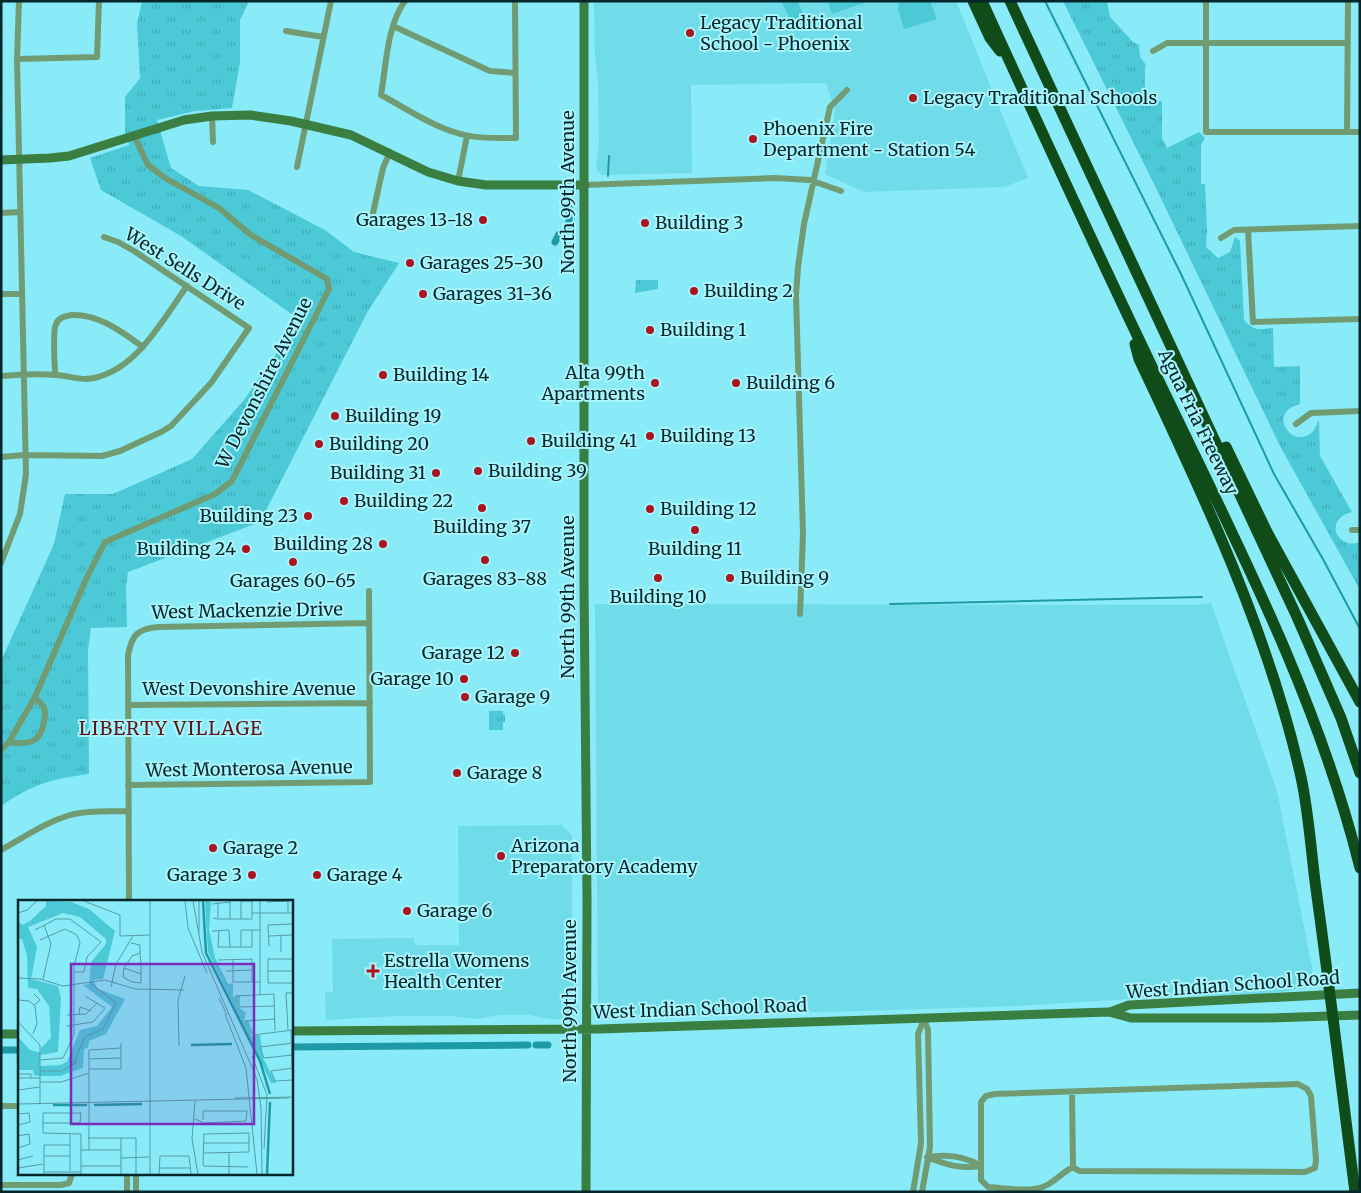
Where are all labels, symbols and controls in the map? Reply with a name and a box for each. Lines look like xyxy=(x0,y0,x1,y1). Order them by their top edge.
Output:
place label: Legacy Traditional School - Phoenix xyxy=(700,11,863,55)
marker: Legacy Traditional School - Phoenix xyxy=(684,27,696,39)
place label: Legacy Traditional Schools xyxy=(923,86,1157,109)
marker: Legacy Traditional Schools xyxy=(907,92,919,104)
street label: North 99th Avenue xyxy=(556,110,579,274)
place label: Phoenix Fire Department - Station 54 xyxy=(763,117,975,161)
marker: Phoenix Fire Department - Station 54 xyxy=(747,133,759,145)
place label: Garages 13-18 xyxy=(356,208,473,231)
place label: Building 3 xyxy=(655,211,744,234)
marker: Garages 13-18 xyxy=(477,214,489,226)
marker: Building 3 xyxy=(639,217,651,229)
street label: West Sells Drive xyxy=(120,222,250,315)
place label: Garages 25-30 xyxy=(420,251,543,274)
marker: Garages 25-30 xyxy=(404,257,416,269)
place label: Building 2 xyxy=(704,279,793,302)
place label: Garages 31-36 xyxy=(433,282,552,305)
marker: Building 2 xyxy=(688,285,700,297)
marker: Garages 31-36 xyxy=(417,288,429,300)
street label: W Devonshire Avenue xyxy=(210,293,317,473)
place label: Building 1 xyxy=(660,318,746,341)
marker: Building 1 xyxy=(644,324,656,336)
street label: Agua Fria Freeway xyxy=(1153,344,1244,499)
place label: Alta 99th Apartments xyxy=(541,361,645,405)
place label: Building 14 xyxy=(393,363,489,386)
marker: Building 14 xyxy=(377,369,389,381)
place label: Building 6 xyxy=(746,371,835,394)
marker: Alta 99th Apartments xyxy=(649,377,661,389)
marker: Building 6 xyxy=(730,377,742,389)
place label: Building 19 xyxy=(345,404,441,427)
marker: Building 19 xyxy=(329,410,341,422)
place label: Building 13 xyxy=(660,424,756,447)
place label: Building 41 xyxy=(541,429,637,452)
marker: Building 13 xyxy=(644,430,656,442)
place label: Building 20 xyxy=(329,432,429,455)
marker: Building 41 xyxy=(525,435,537,447)
marker: Building 20 xyxy=(313,438,325,450)
place label: Building 39 xyxy=(488,459,587,482)
place label: Building 31 xyxy=(330,461,426,484)
marker: Building 39 xyxy=(472,465,484,477)
marker: Building 31 xyxy=(430,467,442,479)
place label: Building 22 xyxy=(354,489,453,512)
marker: Building 22 xyxy=(338,495,350,507)
place label: Building 12 xyxy=(660,497,757,520)
marker: Building 37 xyxy=(476,502,488,514)
marker: Building 12 xyxy=(644,503,656,515)
place label: Building 23 xyxy=(199,504,298,527)
marker: Building 23 xyxy=(302,510,314,522)
place label: Building 37 xyxy=(433,515,531,538)
street label: North 99th Avenue xyxy=(556,515,579,679)
marker: Building 11 xyxy=(689,524,701,536)
place label: Building 28 xyxy=(274,532,373,555)
place label: Building 24 xyxy=(137,537,236,560)
place label: Building 11 xyxy=(648,537,742,560)
marker: Building 28 xyxy=(377,538,389,550)
marker: Building 24 xyxy=(240,543,252,555)
marker: Garages 83-88 xyxy=(479,554,491,566)
marker: Garages 60-65 xyxy=(287,556,299,568)
place label: Building 9 xyxy=(740,566,829,589)
place label: Garages 83-88 xyxy=(423,567,547,590)
place label: Garages 60-65 xyxy=(230,569,356,592)
marker: Building 10 xyxy=(652,572,664,584)
marker: Building 9 xyxy=(724,572,736,584)
place label: Building 10 xyxy=(609,585,707,608)
street label: West Mackenzie Drive xyxy=(150,597,343,624)
place label: Garage 12 xyxy=(422,641,505,664)
marker: Garage 12 xyxy=(509,647,521,659)
place label: Garage 10 xyxy=(370,667,454,690)
marker: Garage 10 xyxy=(458,673,470,685)
street label: West Devonshire Avenue xyxy=(141,677,356,700)
place label: Garage 9 xyxy=(475,685,551,708)
marker: Garage 9 xyxy=(459,691,471,703)
district label: LIBERTY VILLAGE xyxy=(79,716,263,740)
street label: West Monterosa Avenue xyxy=(144,755,353,782)
place label: Garage 8 xyxy=(467,761,542,784)
marker: Garage 8 xyxy=(451,767,463,779)
place label: Arizona Preparatory Academy xyxy=(510,834,698,878)
place label: Garage 2 xyxy=(223,836,298,859)
marker: Garage 2 xyxy=(207,842,219,854)
marker: Arizona Preparatory Academy xyxy=(495,850,507,862)
place label: Garage 3 xyxy=(167,863,242,886)
place label: Garage 4 xyxy=(327,863,403,886)
marker: Garage 3 xyxy=(246,869,258,881)
marker: Garage 4 xyxy=(311,869,323,881)
place label: Garage 6 xyxy=(417,899,493,922)
inset map xyxy=(18,900,292,1176)
marker: Garage 6 xyxy=(401,905,413,917)
street label: North 99th Avenue xyxy=(558,919,581,1083)
place label: Estrella Womens Health Center xyxy=(384,949,529,993)
marker: Estrella Womens Health Center xyxy=(366,964,380,978)
street label: West Indian School Road xyxy=(1124,966,1341,1004)
street label: West Indian School Road xyxy=(591,993,808,1024)

